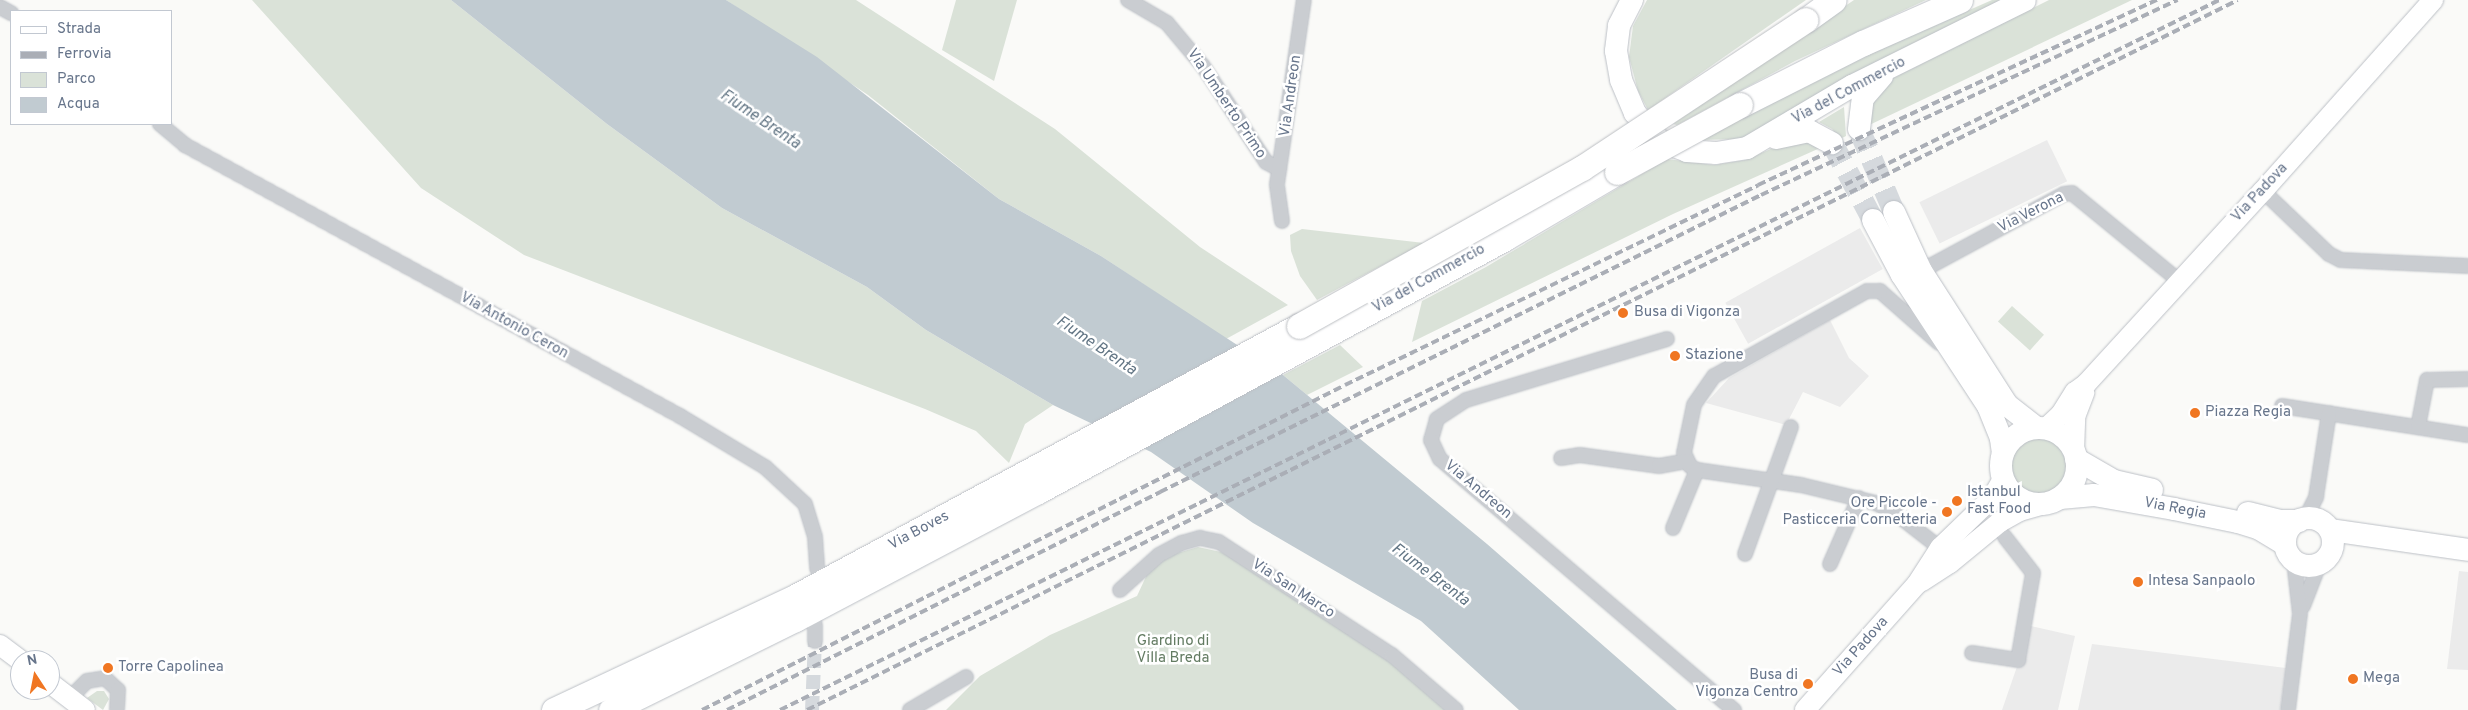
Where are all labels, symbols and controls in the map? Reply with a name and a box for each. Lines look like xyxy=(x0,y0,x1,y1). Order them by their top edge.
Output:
legend xyxy=(10,10,172,125)
text: Strada xyxy=(57,20,101,39)
text: Ferrovia xyxy=(57,45,111,64)
street label: Via Umberto Primo xyxy=(1183,46,1269,162)
street label: Via del Commercio xyxy=(1789,53,1909,129)
street label: Via Andreon xyxy=(1276,54,1306,138)
text: Parco xyxy=(57,70,96,89)
water label: Fiume Brenta xyxy=(716,86,804,154)
text: Acqua xyxy=(57,95,100,114)
street label: Via Padova xyxy=(2228,160,2292,226)
street label: Via Verona xyxy=(1995,189,2067,237)
street label: Via del Commercio xyxy=(1369,241,1489,317)
street label: Via Antonio Ceron xyxy=(456,289,572,363)
place label: Busa di Vigonza xyxy=(1634,304,1741,322)
marker: Busa di Vigonza xyxy=(1616,306,1630,320)
water label: Fiume Brenta xyxy=(1052,312,1140,380)
place label: Stazione xyxy=(1685,347,1744,365)
marker: Stazione xyxy=(1669,350,1681,362)
place label: Piazza Regia xyxy=(2205,404,2291,422)
marker: Piazza Regia xyxy=(2189,407,2201,419)
street label: Via Andreon xyxy=(1440,456,1516,524)
place label: Istanbul Fast Food xyxy=(1967,483,2031,518)
place label: Ore Piccole - Pasticceria Cornetteria xyxy=(1782,494,1937,529)
street label: Via Regia xyxy=(2142,494,2208,524)
marker: Istanbul Fast Food xyxy=(1951,495,1963,507)
marker: Ore Piccole - Pasticceria Cornetteria xyxy=(1941,506,1953,518)
street label: Via Boves xyxy=(886,508,952,554)
water label: Fiume Brenta xyxy=(1387,539,1473,611)
street label: Via San Marco xyxy=(1248,556,1338,622)
place label: Intesa Sanpaolo xyxy=(2148,573,2255,591)
marker: Intesa Sanpaolo xyxy=(2132,576,2144,588)
street label: Via Padova xyxy=(1829,613,1893,681)
park label: Giardino di Villa Breda xyxy=(1137,632,1209,667)
north arrow xyxy=(10,650,60,700)
text: N xyxy=(26,651,39,670)
place label: Torre Capolinea xyxy=(118,659,224,677)
marker: Torre Capolinea xyxy=(102,662,114,674)
place label: Busa di Vigonza Centro xyxy=(1695,666,1798,701)
place label: Mega xyxy=(2363,670,2400,688)
marker: Mega xyxy=(2347,673,2359,685)
marker: Busa di Vigonza Centro xyxy=(1802,678,1814,690)

